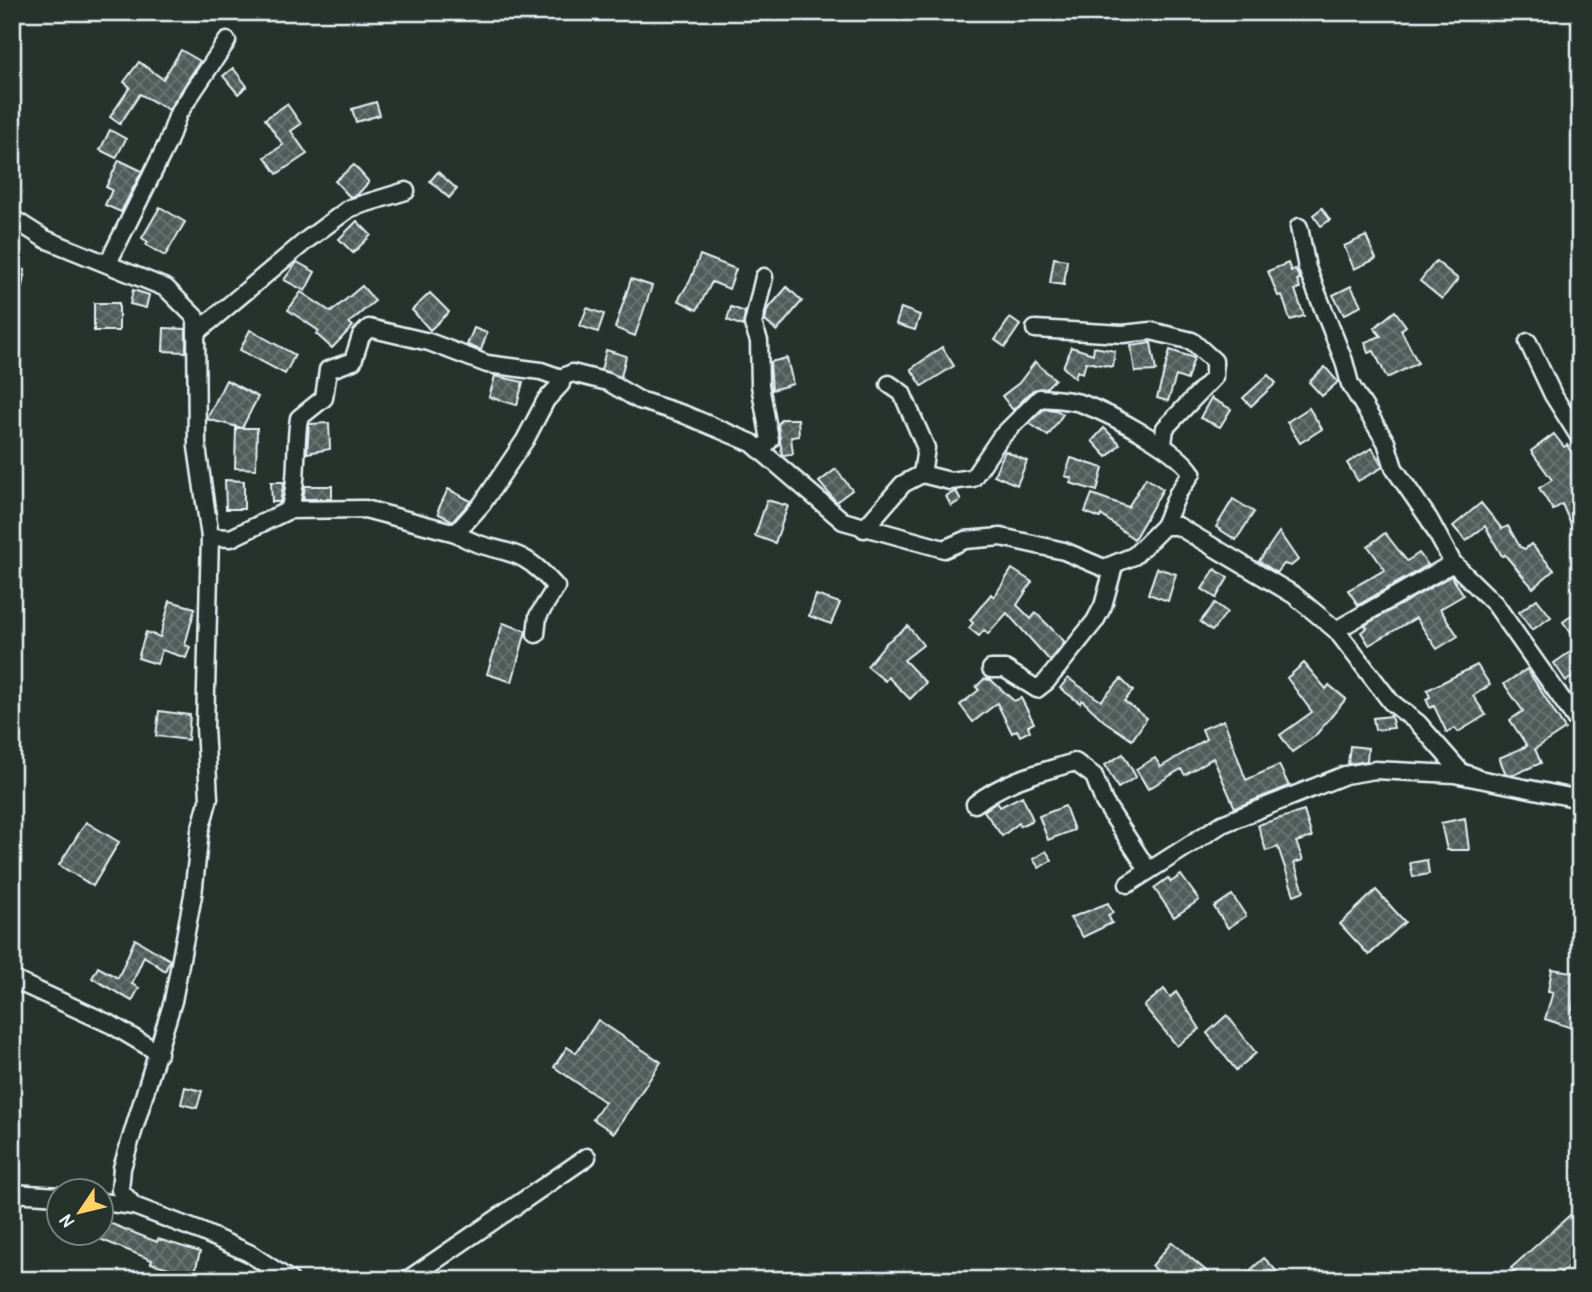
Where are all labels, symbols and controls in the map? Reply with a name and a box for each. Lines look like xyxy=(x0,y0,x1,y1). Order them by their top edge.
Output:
north arrow xyxy=(46,1176,116,1246)
text: N xyxy=(53,1210,80,1233)

